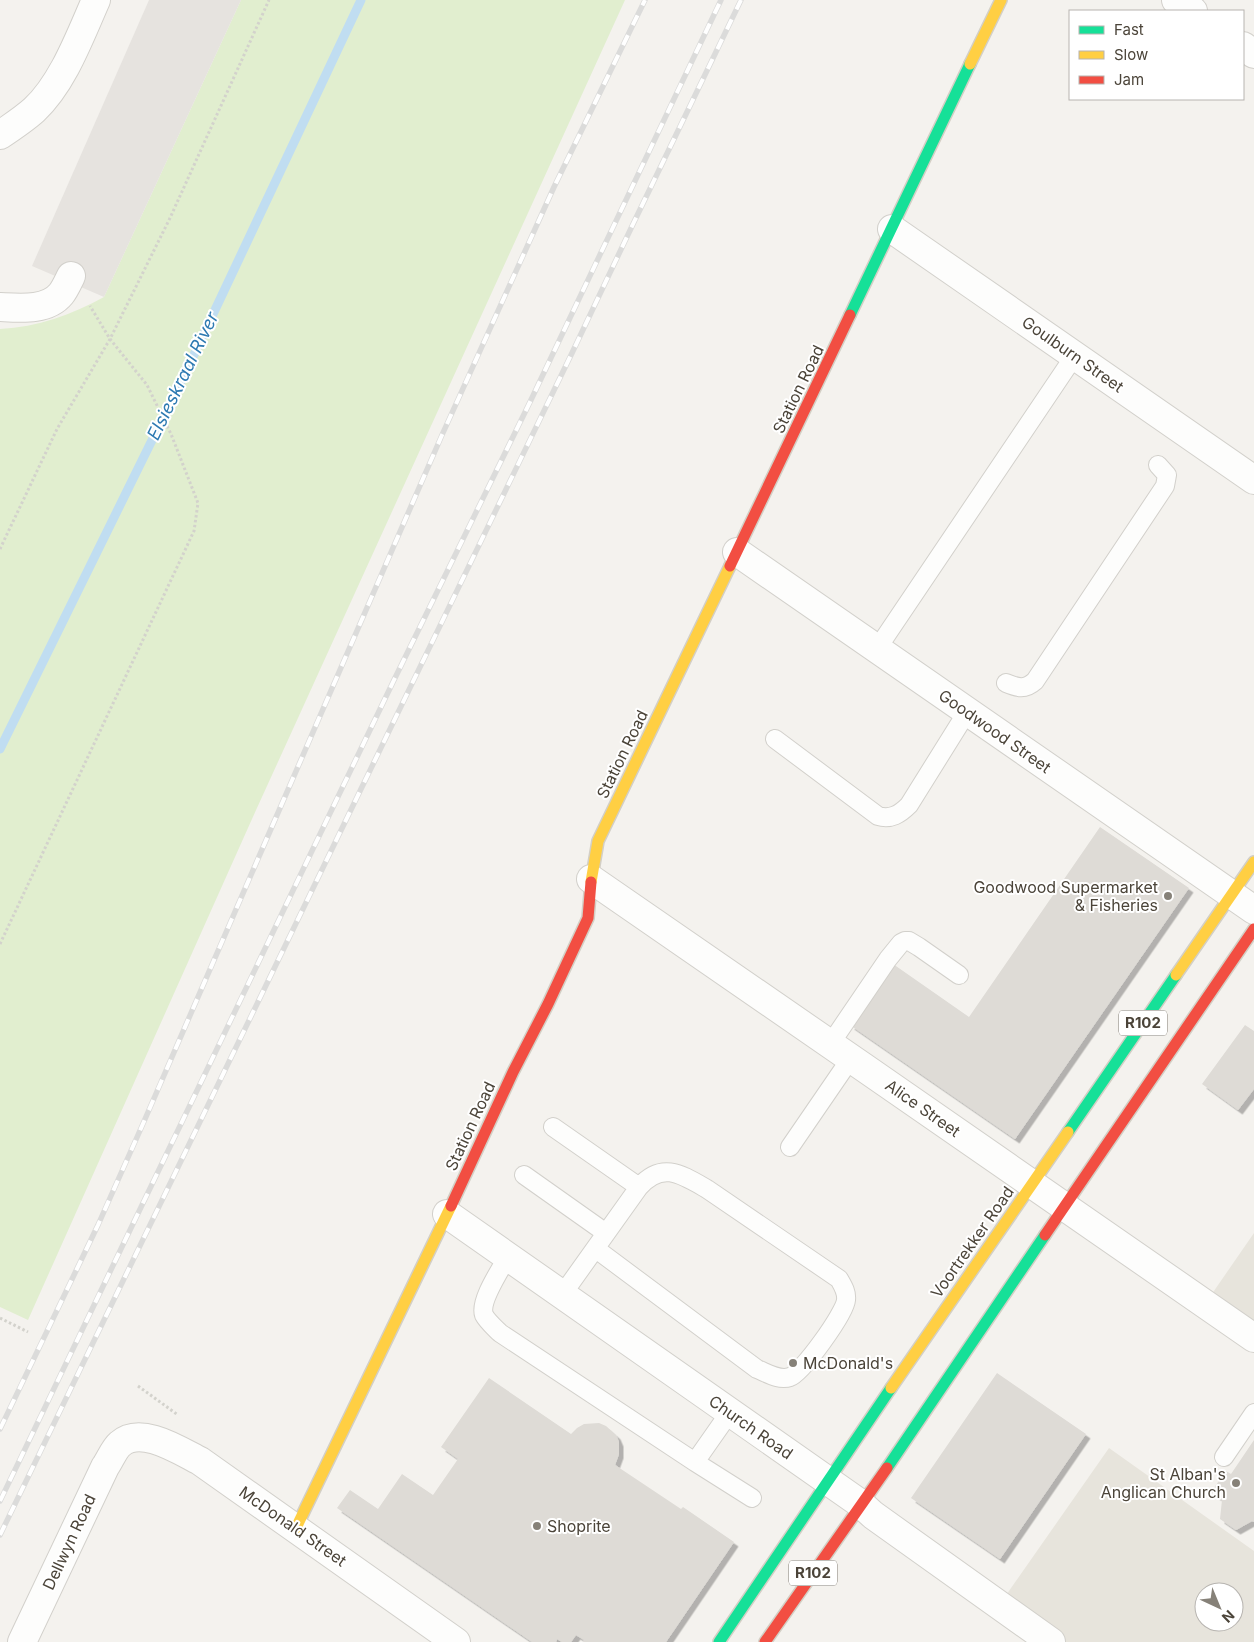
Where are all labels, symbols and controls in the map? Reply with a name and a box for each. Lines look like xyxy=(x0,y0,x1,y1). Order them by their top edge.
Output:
legend xyxy=(1069,10,1244,100)
text: Fast xyxy=(1114,20,1144,39)
text: Slow xyxy=(1114,45,1148,64)
text: Jam xyxy=(1114,70,1144,89)
water label: Elsieskraal River xyxy=(142,307,223,443)
street label: Goulburn Street xyxy=(1018,312,1128,396)
street label: Station Road xyxy=(768,342,828,436)
street label: Goodwood Street xyxy=(935,685,1055,777)
street label: Station Road xyxy=(592,707,652,801)
place label: Goodwood Supermarket & Fisheries xyxy=(973,877,1158,915)
marker: Goodwood Supermarket & Fisheries xyxy=(1162,890,1174,902)
road number: R102 xyxy=(1119,1010,1167,1036)
street label: Alice Street xyxy=(882,1075,964,1141)
street label: Station Road xyxy=(441,1078,499,1174)
street label: Voortrekker Road xyxy=(926,1182,1018,1302)
place label: McDonald's xyxy=(803,1353,893,1373)
marker: McDonald's xyxy=(787,1357,799,1369)
street label: Church Road xyxy=(705,1391,797,1463)
place label: St Alban's Anglican Church xyxy=(1101,1464,1226,1502)
marker: St Alban's Anglican Church xyxy=(1230,1477,1242,1489)
street label: McDonald Street xyxy=(235,1482,351,1570)
street label: Dellwyn Road xyxy=(38,1491,100,1593)
place label: Shoprite xyxy=(547,1516,611,1536)
marker: Shoprite xyxy=(531,1520,543,1532)
road number: R102 xyxy=(789,1560,837,1586)
north arrow xyxy=(1194,1582,1244,1632)
text: N xyxy=(1219,1607,1238,1627)

